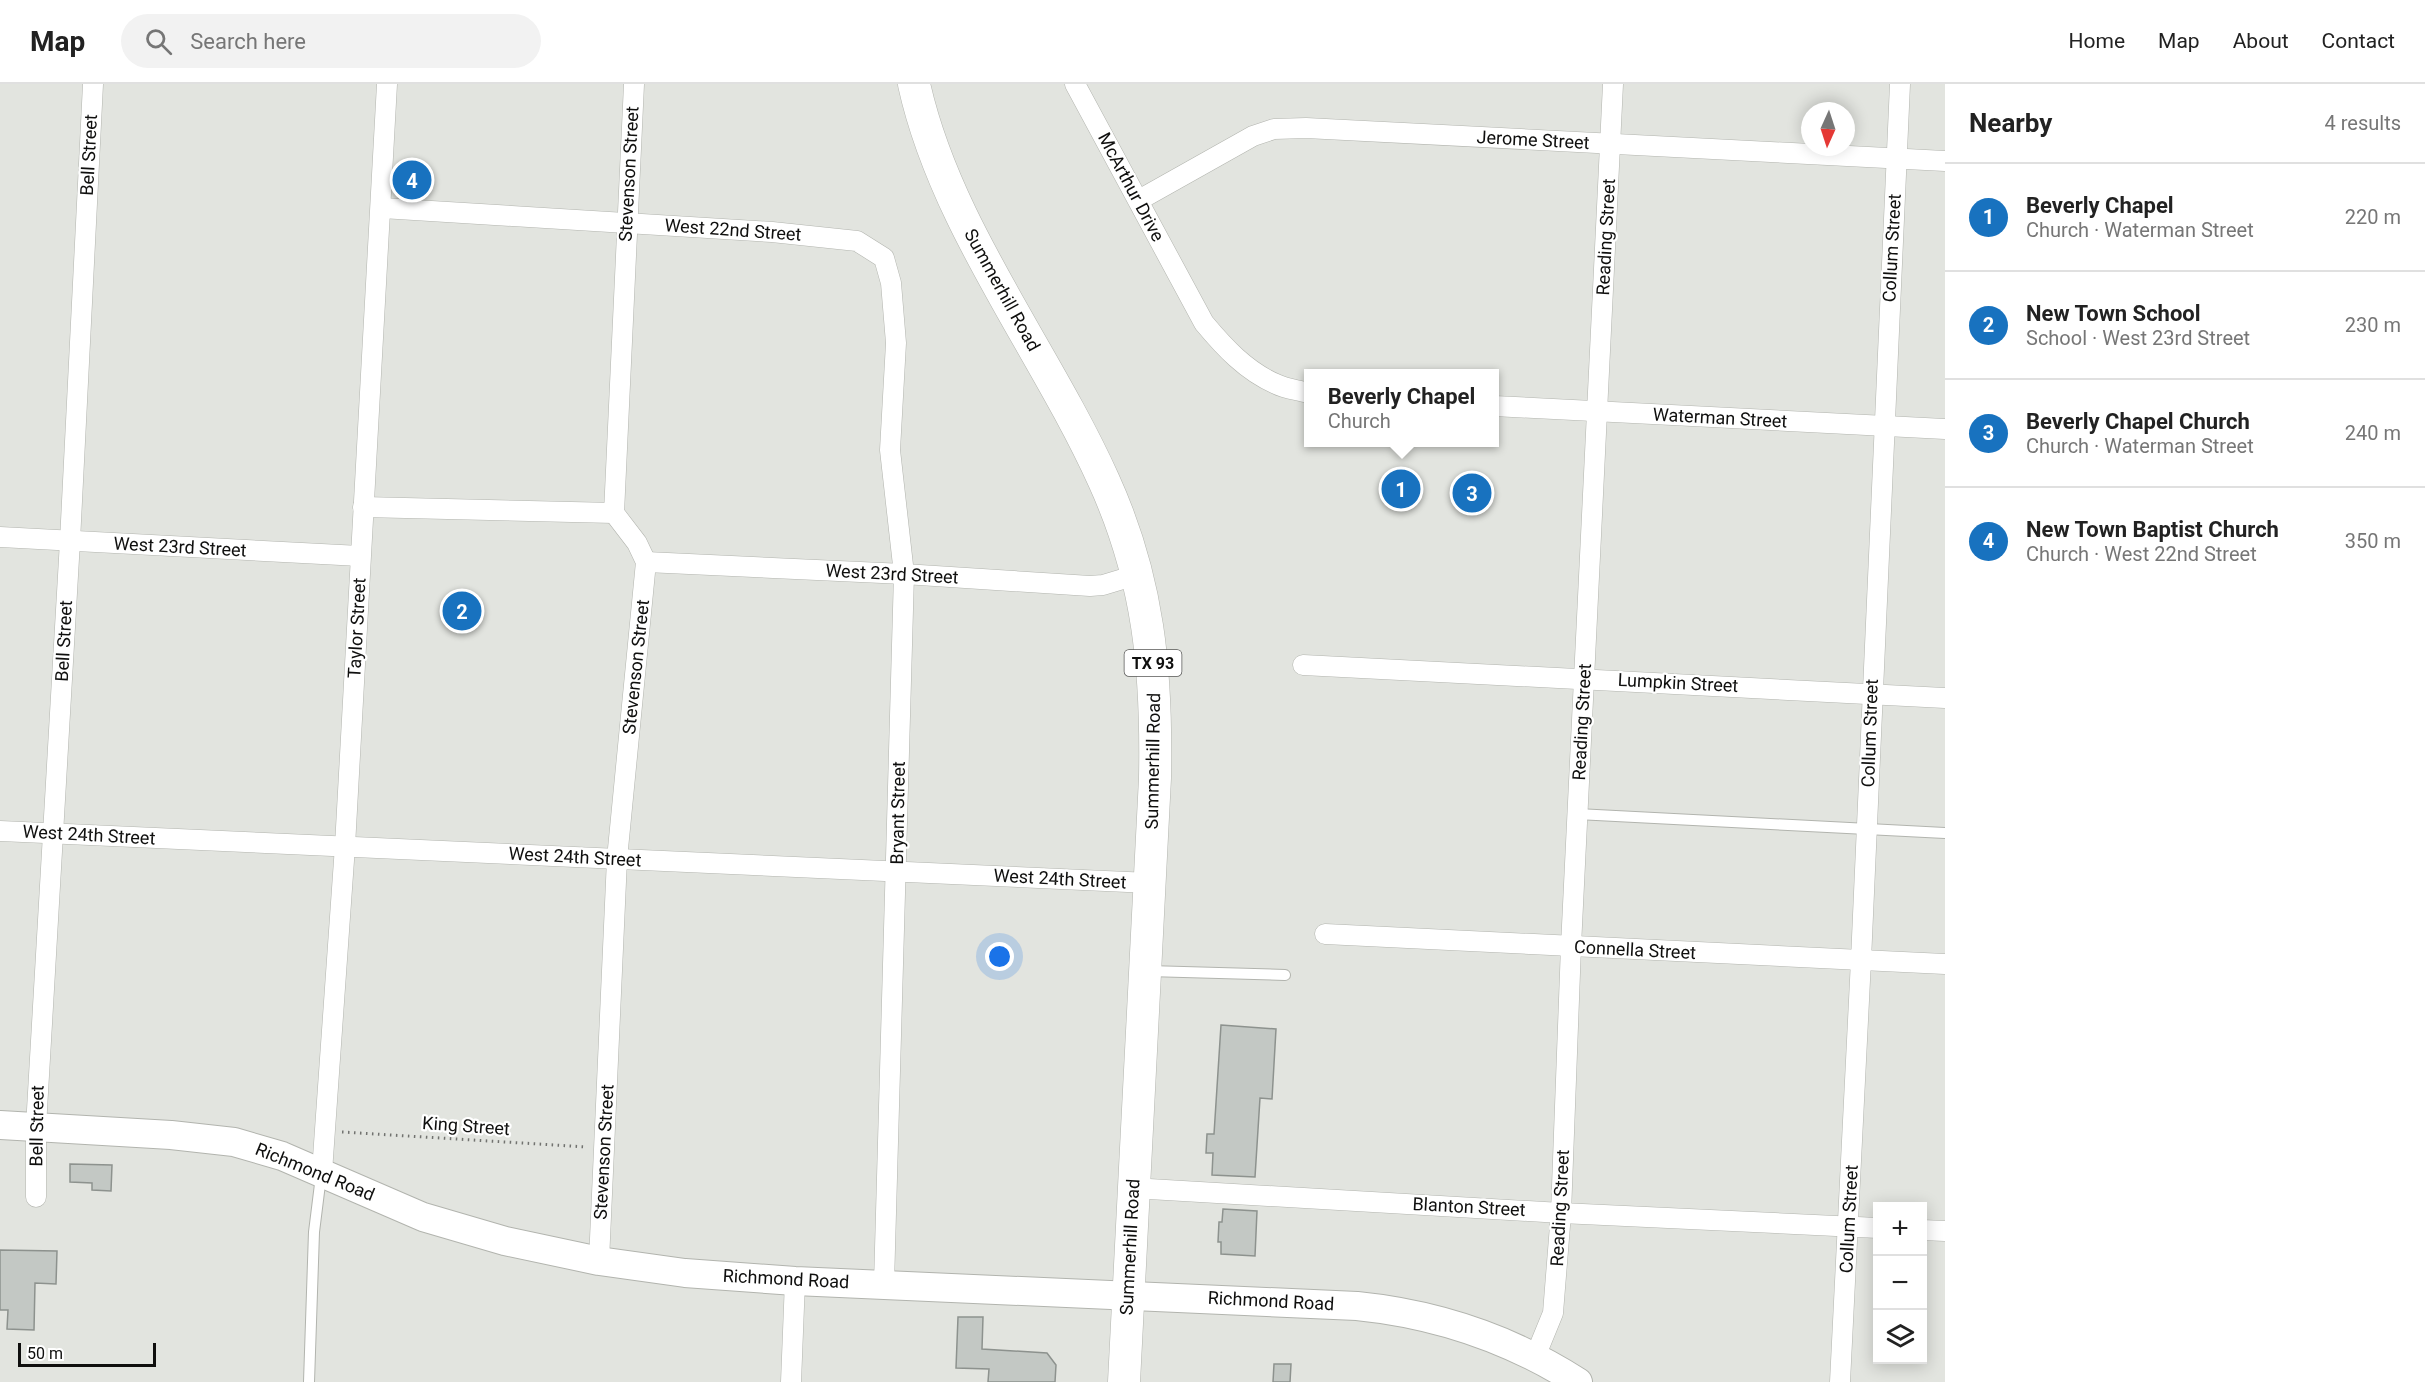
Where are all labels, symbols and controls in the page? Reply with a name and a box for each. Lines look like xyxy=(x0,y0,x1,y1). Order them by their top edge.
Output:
search box xyxy=(121,14,541,68)
text: Map xyxy=(30,25,85,58)
icon: search xyxy=(142,25,175,58)
text: Search here xyxy=(190,29,306,54)
text: Home xyxy=(2069,29,2125,53)
text: Map xyxy=(2158,29,2200,53)
text: About xyxy=(2233,29,2289,53)
text: Contact xyxy=(2322,29,2395,53)
north arrow xyxy=(1801,102,1855,156)
street label: Stevenson Street xyxy=(614,106,643,242)
text: Nearby xyxy=(1969,108,2052,138)
text: 4 results xyxy=(2325,111,2401,135)
street label: Bell Street xyxy=(76,114,101,196)
street label: Jerome Street xyxy=(1476,126,1590,153)
street label: McArthur Drive xyxy=(1094,129,1169,245)
pin: 4 xyxy=(392,158,432,202)
street label: Reading Street xyxy=(1592,178,1619,296)
street label: Collum Street xyxy=(1878,193,1905,303)
text: Beverly Chapel xyxy=(2026,193,2174,218)
text: 1 xyxy=(1983,205,1994,229)
text: 220 m xyxy=(2345,205,2401,229)
street label: West 22nd Street xyxy=(664,214,802,245)
text: Church · Waterman Street xyxy=(2026,218,2254,242)
street label: Summerhill Road xyxy=(960,225,1045,355)
text: New Town School xyxy=(2026,301,2201,326)
text: 2 xyxy=(1983,313,1994,337)
text: 230 m xyxy=(2345,313,2401,337)
text: School · West 23rd Street xyxy=(2026,326,2250,350)
popup xyxy=(1304,369,1499,447)
text: Beverly Chapel xyxy=(1328,384,1475,409)
street label: Waterman Street xyxy=(1652,403,1788,432)
text: Church xyxy=(1328,409,1391,433)
text: Beverly Chapel Church xyxy=(2026,409,2250,434)
text: 3 xyxy=(1983,421,1994,445)
text: 240 m xyxy=(2345,421,2401,445)
text: Church · Waterman Street xyxy=(2026,434,2254,458)
pin: 1 xyxy=(1382,466,1420,512)
pin: 3 xyxy=(1452,470,1492,516)
text: New Town Baptist Church xyxy=(2026,517,2279,542)
text: 4 xyxy=(1983,529,1994,553)
text: 350 m xyxy=(2345,529,2401,553)
street label: West 23rd Street xyxy=(113,533,247,560)
text: Church · West 22nd Street xyxy=(2026,542,2257,566)
street label: West 23rd Street xyxy=(825,560,959,587)
street label: Taylor Street xyxy=(343,577,370,679)
pin: 2 xyxy=(442,588,482,634)
street label: Stevenson Street xyxy=(618,598,653,735)
street label: Bell Street xyxy=(51,600,76,682)
road number: TX 93 xyxy=(1124,650,1182,676)
street label: Reading Street xyxy=(1568,663,1595,781)
street label: Lumpkin Street xyxy=(1617,669,1739,696)
street label: Collum Street xyxy=(1857,678,1882,788)
street label: Summerhill Road xyxy=(1141,692,1164,829)
street label: Bryant Street xyxy=(886,761,909,865)
street label: West 24th Street xyxy=(22,821,156,848)
street label: West 24th Street xyxy=(508,843,642,870)
street label: West 24th Street xyxy=(993,865,1127,892)
street label: Connella Street xyxy=(1574,936,1697,963)
your location xyxy=(985,942,1014,971)
street label: Stevenson Street xyxy=(589,1084,618,1220)
street label: Bell Street xyxy=(25,1085,48,1167)
street label: King Street xyxy=(422,1112,511,1139)
street label: Richmond Road xyxy=(253,1138,378,1205)
street label: Reading Street xyxy=(1546,1149,1573,1267)
street label: Collum Street xyxy=(1835,1164,1862,1274)
street label: Summerhill Road xyxy=(1115,1178,1144,1316)
street label: Blanton Street xyxy=(1412,1193,1526,1220)
map controls xyxy=(1873,1202,1927,1364)
button: + xyxy=(1873,1202,1927,1256)
button: − xyxy=(1873,1256,1927,1310)
street label: Richmond Road xyxy=(722,1265,850,1292)
street label: Richmond Road xyxy=(1207,1287,1335,1314)
button: layers xyxy=(1873,1310,1927,1364)
scale bar xyxy=(18,1340,156,1368)
text: 50 m xyxy=(27,1344,63,1363)

